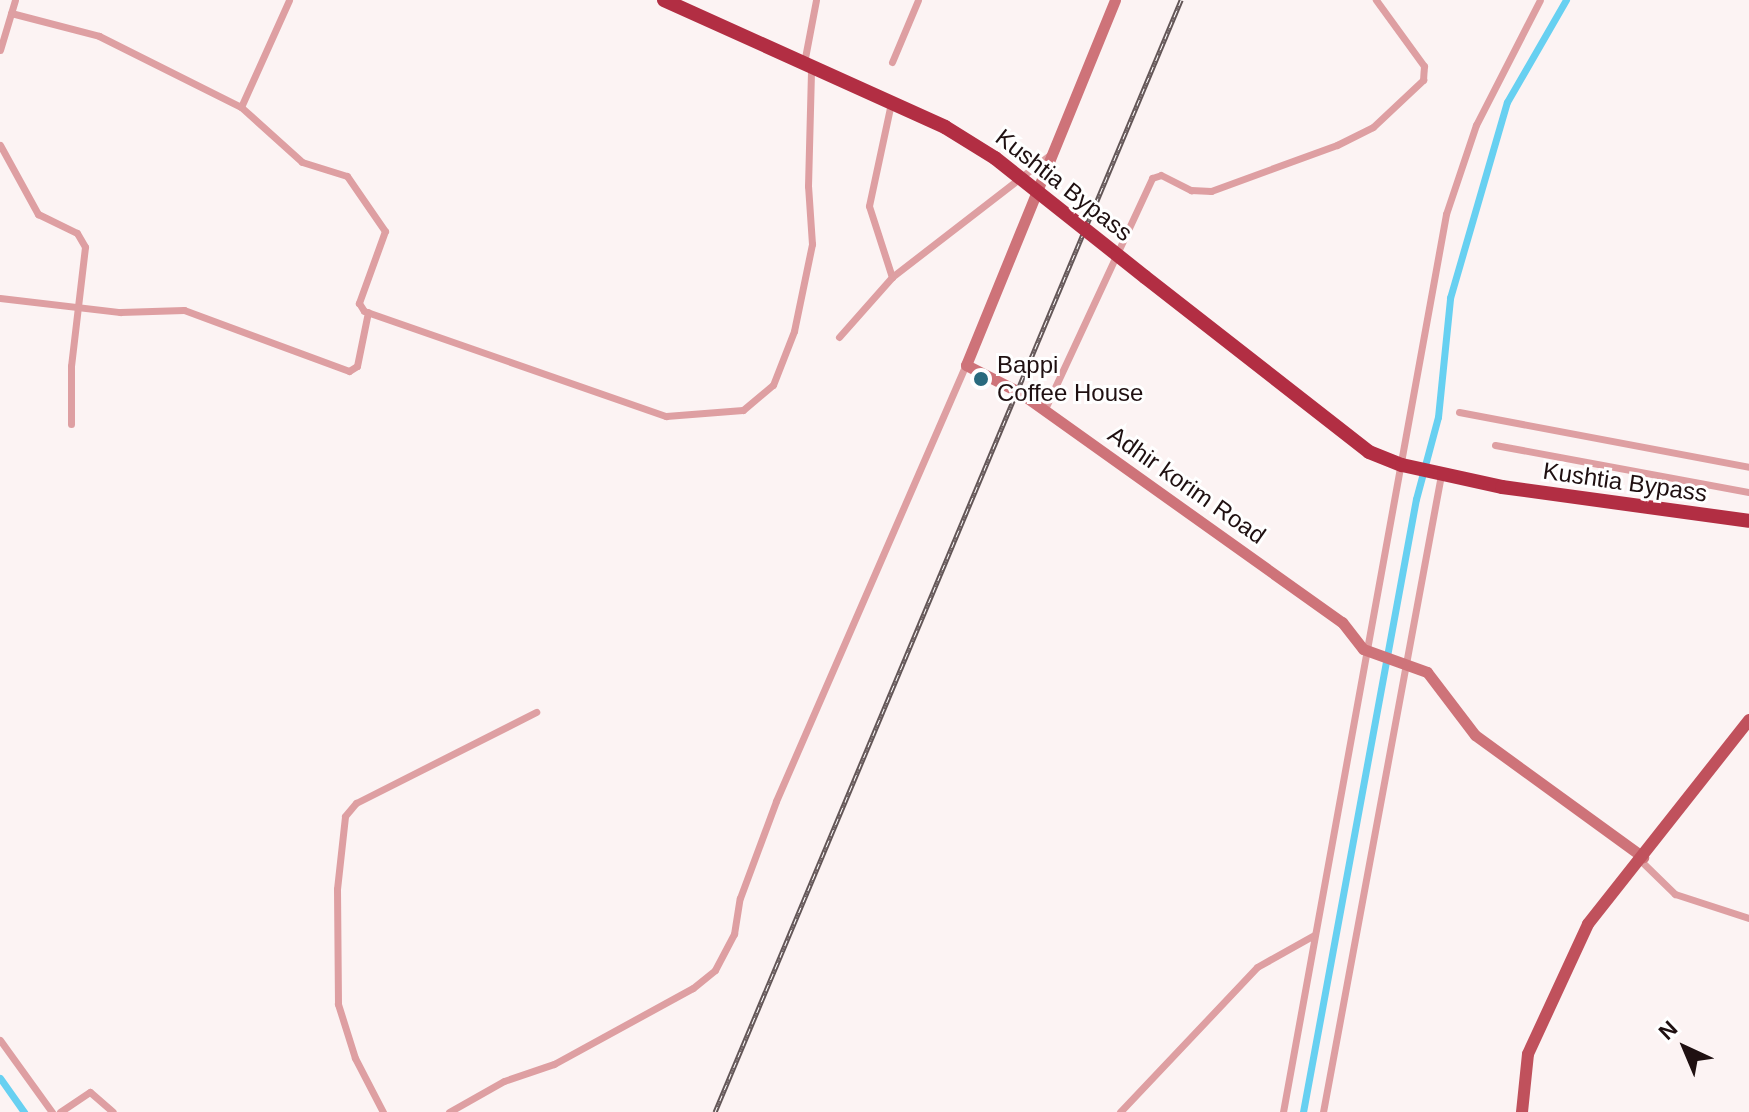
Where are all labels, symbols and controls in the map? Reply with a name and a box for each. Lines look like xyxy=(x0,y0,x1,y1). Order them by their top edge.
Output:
street label: Kushtia Bypass xyxy=(990,123,1138,247)
place label: Bappi Coffee House xyxy=(997,351,1143,407)
marker: Bappi Coffee House xyxy=(972,370,990,388)
street label: Adhir korim Road xyxy=(1103,420,1271,550)
street label: Kushtia Bypass xyxy=(1541,456,1709,508)
north arrow xyxy=(1645,1008,1725,1088)
text: N xyxy=(1654,1016,1682,1045)

